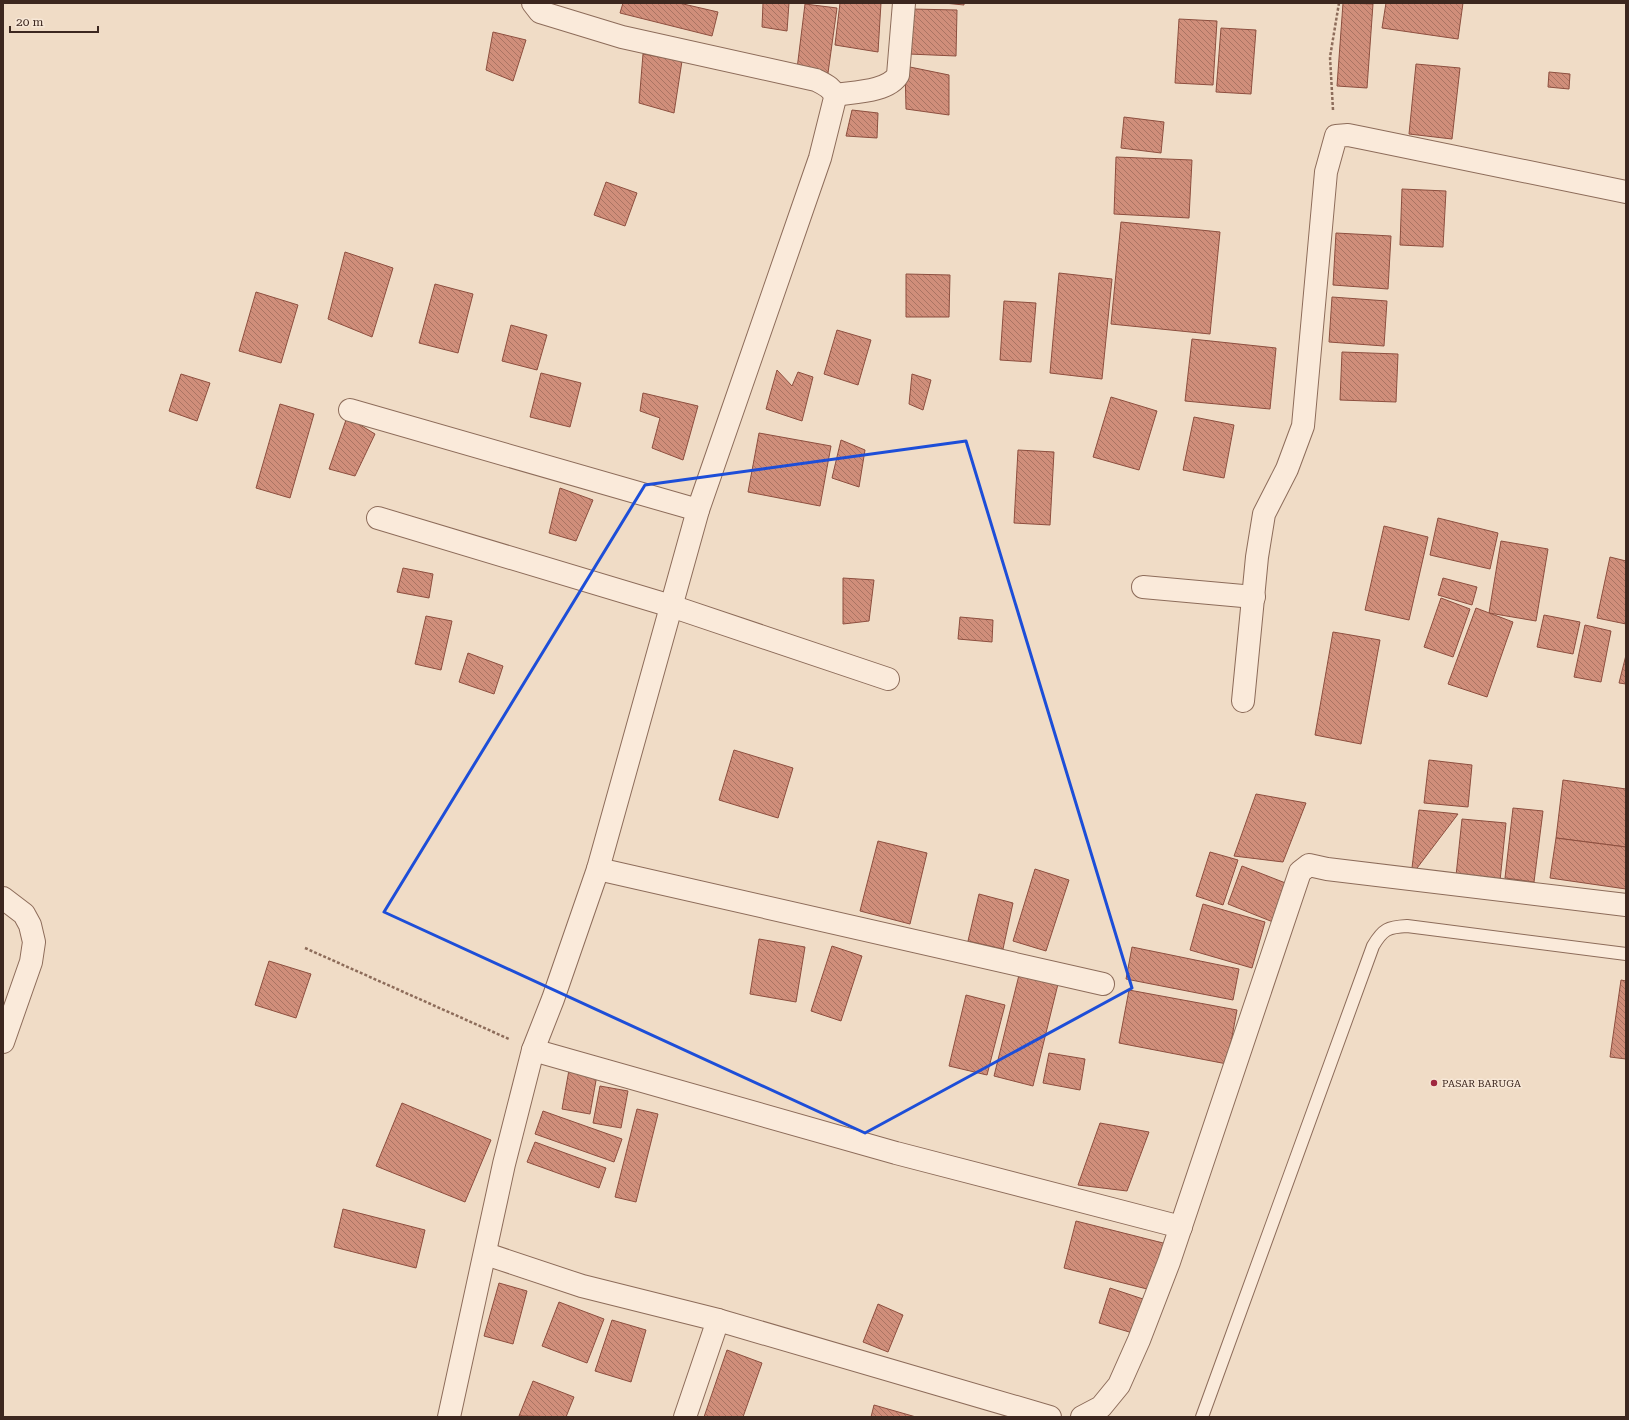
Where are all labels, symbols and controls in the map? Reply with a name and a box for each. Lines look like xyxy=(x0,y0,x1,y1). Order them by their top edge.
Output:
scale bar xyxy=(10,8,98,34)
text: 20 m xyxy=(16,15,43,29)
marker: PASAR BARUGA xyxy=(1429,1078,1439,1088)
place label: PASAR BARUGA xyxy=(1442,1078,1521,1089)

